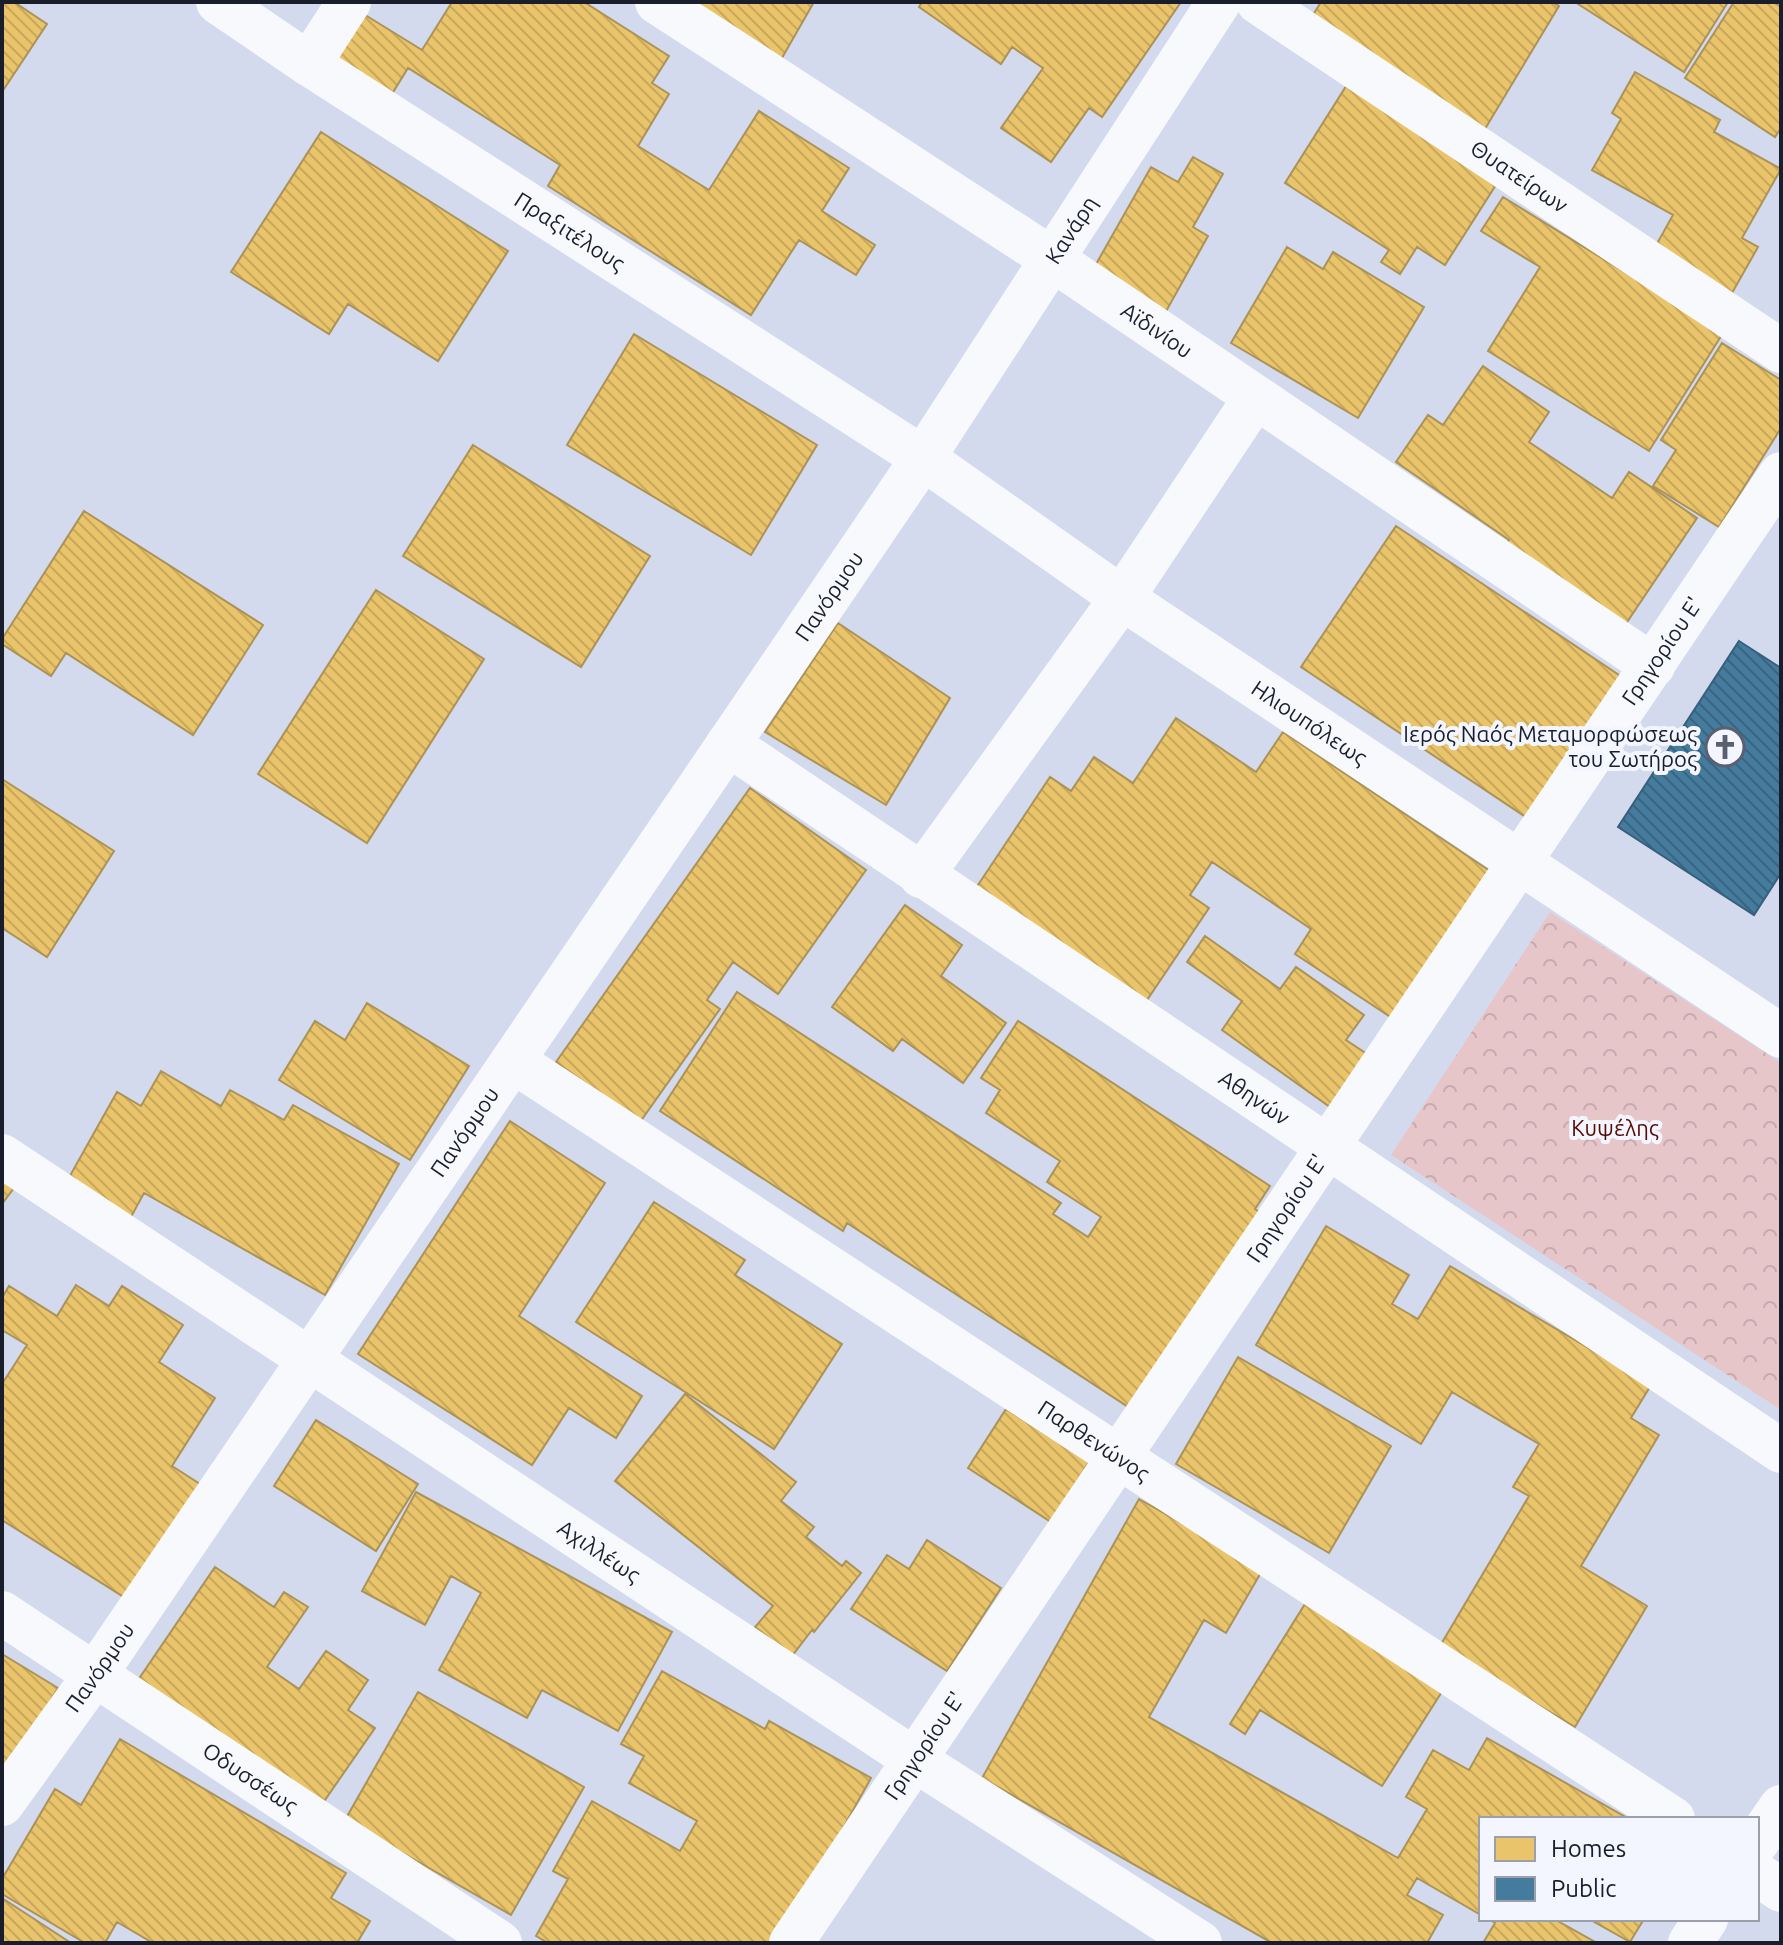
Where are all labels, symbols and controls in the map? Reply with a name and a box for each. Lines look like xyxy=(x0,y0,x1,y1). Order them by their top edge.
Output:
street label: Θυατείρων xyxy=(1466,135,1573,217)
street label: Πραξιτέλους xyxy=(510,186,630,276)
street label: Κανάρη xyxy=(1040,191,1102,268)
street label: Αϊδινίου xyxy=(1117,297,1198,363)
street label: Πανόρμου xyxy=(789,546,868,645)
street label: Γρηγορίου Ε' xyxy=(1616,592,1706,709)
street label: Ηλιουπόλεως xyxy=(1247,675,1372,770)
place label: Ιερός Ναός Μεταμορφώσεως του Σωτήρος xyxy=(1403,721,1697,772)
church icon: Ιερός Ναός Μεταμορφώσεως του Σωτήρος xyxy=(1704,726,1746,768)
street label: Αθηνών xyxy=(1215,1065,1295,1130)
street label: Πανόρμου xyxy=(425,1082,503,1181)
park label: Κυψέλης xyxy=(1571,1115,1659,1141)
street label: Γρηγορίου Ε' xyxy=(1241,1149,1331,1267)
street label: Παρθενώνος xyxy=(1034,1395,1155,1487)
street label: Αχιλλέως xyxy=(553,1514,645,1588)
street label: Πανόρμου xyxy=(59,1618,139,1716)
street label: Γρηγορίου Ε' xyxy=(878,1687,969,1804)
street label: Οδυσσέως xyxy=(198,1737,303,1818)
legend xyxy=(1479,1817,1759,1921)
text: Homes xyxy=(1551,1835,1626,1862)
text: Public xyxy=(1551,1875,1616,1902)

